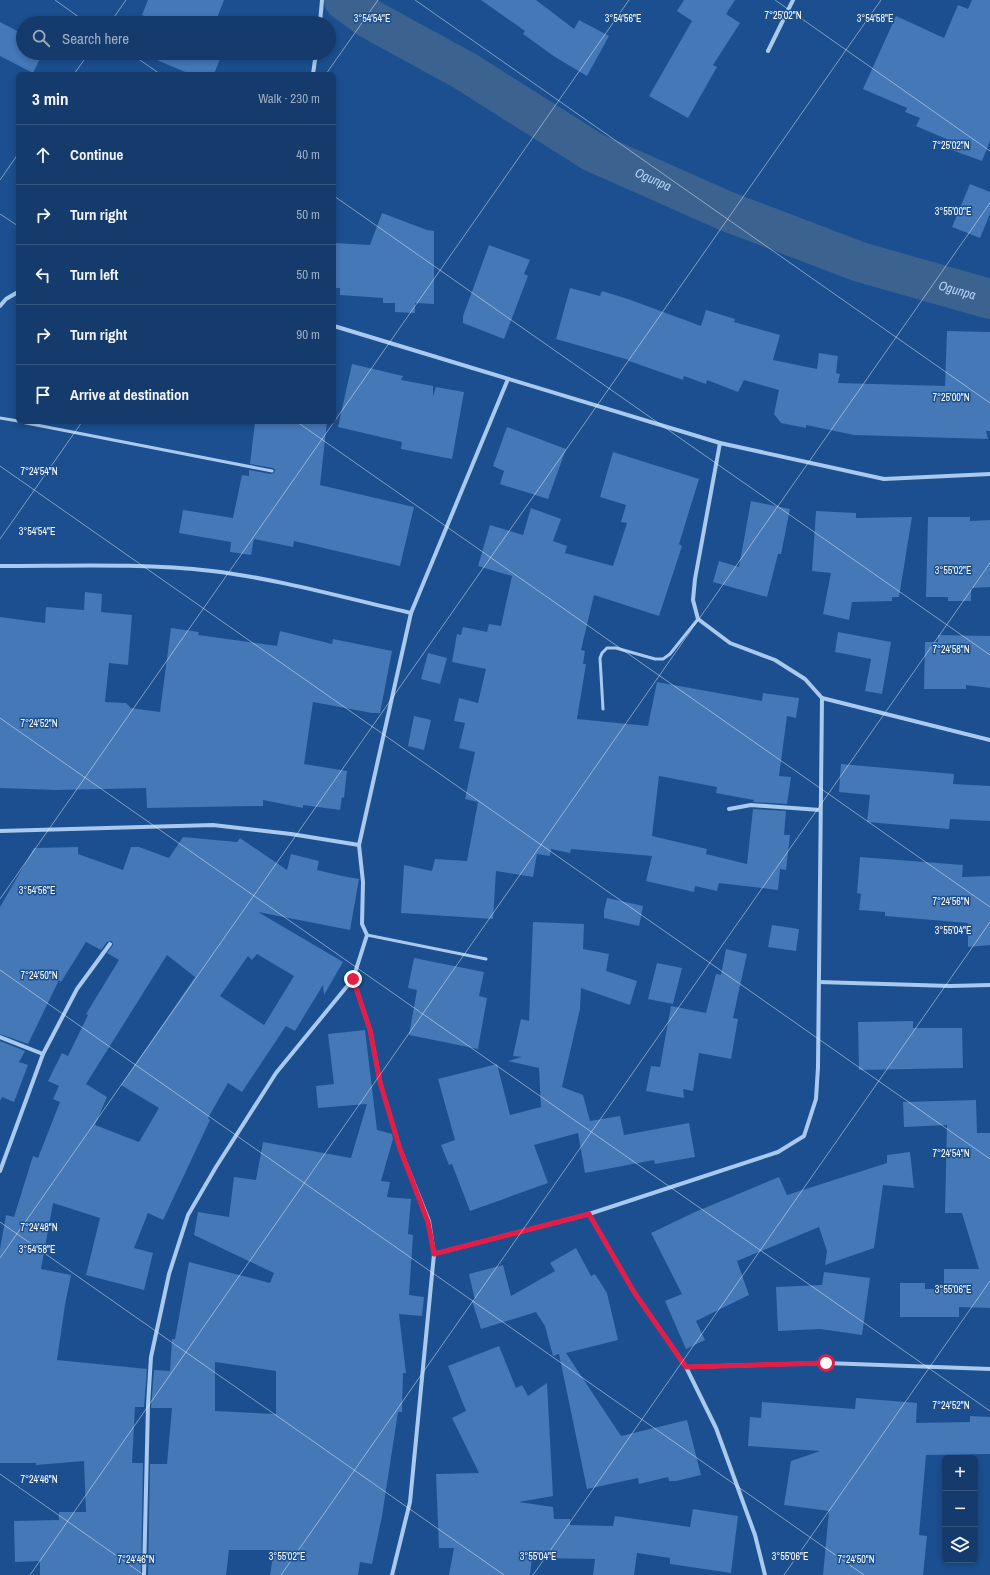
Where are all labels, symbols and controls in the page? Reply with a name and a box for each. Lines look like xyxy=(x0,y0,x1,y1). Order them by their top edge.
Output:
text: 7°25'02"N xyxy=(764,9,802,22)
text: 3°54'54"E xyxy=(354,12,390,25)
text: 3°54'56"E xyxy=(605,12,641,25)
text: 3°54'58"E xyxy=(857,12,893,25)
search box xyxy=(16,16,336,60)
icon: search xyxy=(30,27,52,49)
text: Search here xyxy=(62,28,129,49)
text: 3 min xyxy=(32,87,68,110)
text: Walk · 230 m xyxy=(258,90,320,107)
text: 7°25'02"N xyxy=(932,139,970,152)
icon: ahead xyxy=(32,144,54,166)
text: Continue xyxy=(70,144,123,165)
text: 40 m xyxy=(296,146,320,163)
water label: Ogunpa xyxy=(633,163,674,194)
icon: right xyxy=(32,204,54,226)
text: Turn right xyxy=(70,204,127,225)
text: 3°55'00"E xyxy=(935,205,971,218)
text: 50 m xyxy=(296,206,320,223)
icon: left xyxy=(32,264,54,286)
text: Turn left xyxy=(70,264,118,285)
text: 50 m xyxy=(296,266,320,283)
water label: Ogunpa xyxy=(937,276,978,303)
icon: right xyxy=(32,324,54,346)
text: Turn right xyxy=(70,324,127,345)
text: 90 m xyxy=(296,326,320,343)
icon: arrive xyxy=(32,384,54,406)
text: Arrive at destination xyxy=(70,384,189,405)
text: 7°25'00"N xyxy=(932,391,970,404)
text: 7°24'54"N xyxy=(20,465,58,478)
text: 3°54'54"E xyxy=(19,525,55,538)
text: 3°55'02"E xyxy=(935,564,971,577)
text: 7°24'58"N xyxy=(932,643,970,656)
text: 7°24'52"N xyxy=(20,717,58,730)
text: 3°54'56"E xyxy=(19,884,55,897)
text: 7°24'56"N xyxy=(932,895,970,908)
text: 3°55'04"E xyxy=(935,924,971,937)
text: 7°24'50"N xyxy=(20,969,58,982)
route end xyxy=(344,970,362,988)
text: 7°24'54"N xyxy=(932,1147,970,1160)
text: 7°24'48"N xyxy=(20,1221,58,1234)
text: 3°54'58"E xyxy=(19,1243,55,1256)
text: 3°55'06"E xyxy=(935,1283,971,1296)
route start xyxy=(817,1354,835,1372)
text: 7°24'52"N xyxy=(932,1399,970,1412)
map controls xyxy=(942,1455,978,1563)
button: + xyxy=(942,1455,978,1491)
text: 7°24'46"N xyxy=(20,1473,58,1486)
button: − xyxy=(942,1491,978,1527)
button: layers xyxy=(942,1527,978,1563)
text: 3°55'02"E xyxy=(269,1550,305,1563)
text: 3°55'04"E xyxy=(520,1550,556,1563)
text: 3°55'06"E xyxy=(772,1550,808,1563)
text: 7°24'46"N xyxy=(117,1553,155,1566)
text: 7°24'50"N xyxy=(837,1553,875,1566)

